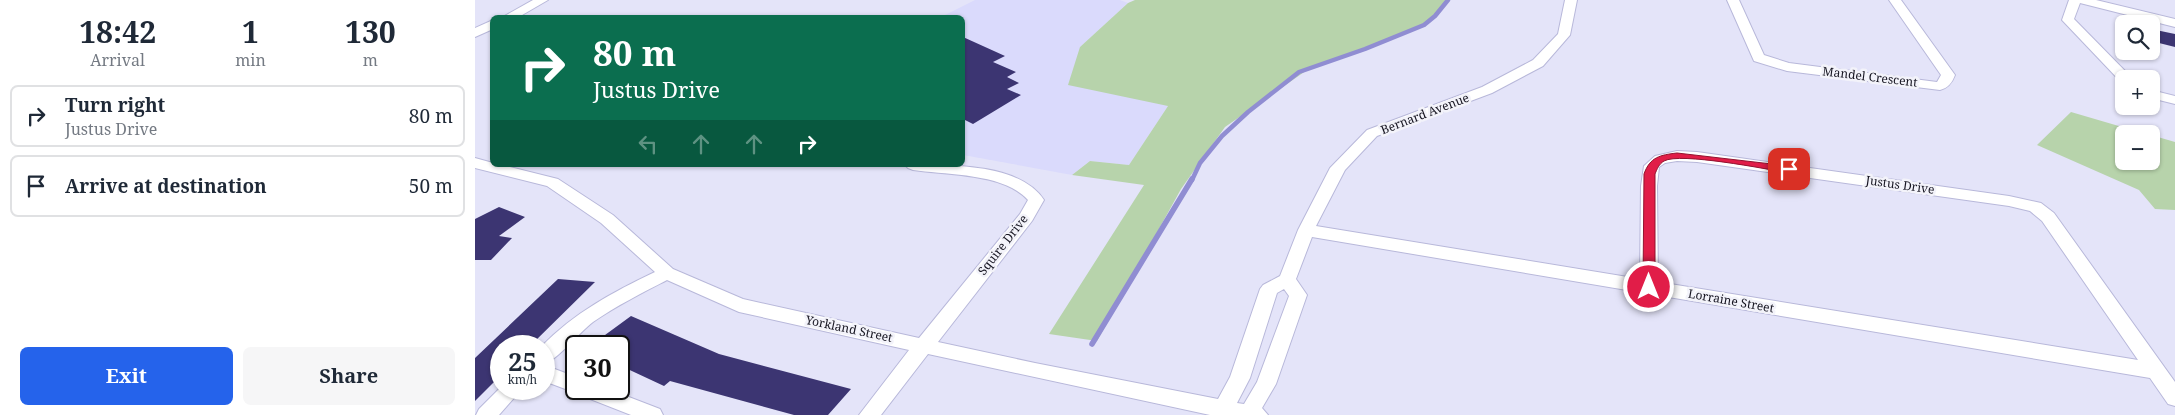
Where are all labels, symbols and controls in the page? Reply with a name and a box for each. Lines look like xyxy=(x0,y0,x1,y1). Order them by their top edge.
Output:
text: 18:42 xyxy=(79,11,156,52)
text: 1 xyxy=(242,11,259,52)
text: 130 xyxy=(345,11,396,52)
map controls xyxy=(2115,15,2160,170)
button: search xyxy=(2115,15,2160,60)
text: 80 m xyxy=(593,29,676,76)
icon: right xyxy=(510,35,575,100)
text: Arrival xyxy=(90,49,145,71)
text: min xyxy=(235,49,266,71)
text: m xyxy=(363,49,378,71)
street label: Mandel Crescent xyxy=(1822,62,1919,91)
button: + xyxy=(2115,70,2160,115)
text: Justus Drive xyxy=(593,74,720,104)
street label: Bernard Avenue xyxy=(1378,89,1471,138)
text: Turn right xyxy=(65,92,165,118)
icon: right xyxy=(22,102,50,130)
text: 80 m xyxy=(409,103,453,129)
text: Justus Drive xyxy=(65,118,157,140)
button: − xyxy=(2115,125,2160,170)
icon: left xyxy=(634,130,662,158)
icon: ahead xyxy=(687,130,715,158)
icon: ahead xyxy=(740,130,768,158)
icon: right xyxy=(793,130,821,158)
pin xyxy=(1768,148,1810,190)
icon: arrive xyxy=(1775,155,1803,183)
street label: Justus Drive xyxy=(1864,171,1936,198)
icon: arrive xyxy=(22,172,50,200)
text: Arrive at destination xyxy=(65,173,267,199)
text: 50 m xyxy=(409,173,453,199)
street label: Squire Drive xyxy=(974,211,1032,278)
position arrow xyxy=(1622,260,1674,312)
street label: Lorraine Street xyxy=(1687,285,1775,316)
street label: Yorkland Street xyxy=(803,311,894,346)
speed limit sign: 30 xyxy=(565,335,630,400)
text: 25 xyxy=(508,344,537,378)
button: Exit xyxy=(20,347,233,405)
button: Share xyxy=(243,347,455,405)
text: km/h xyxy=(508,371,537,388)

